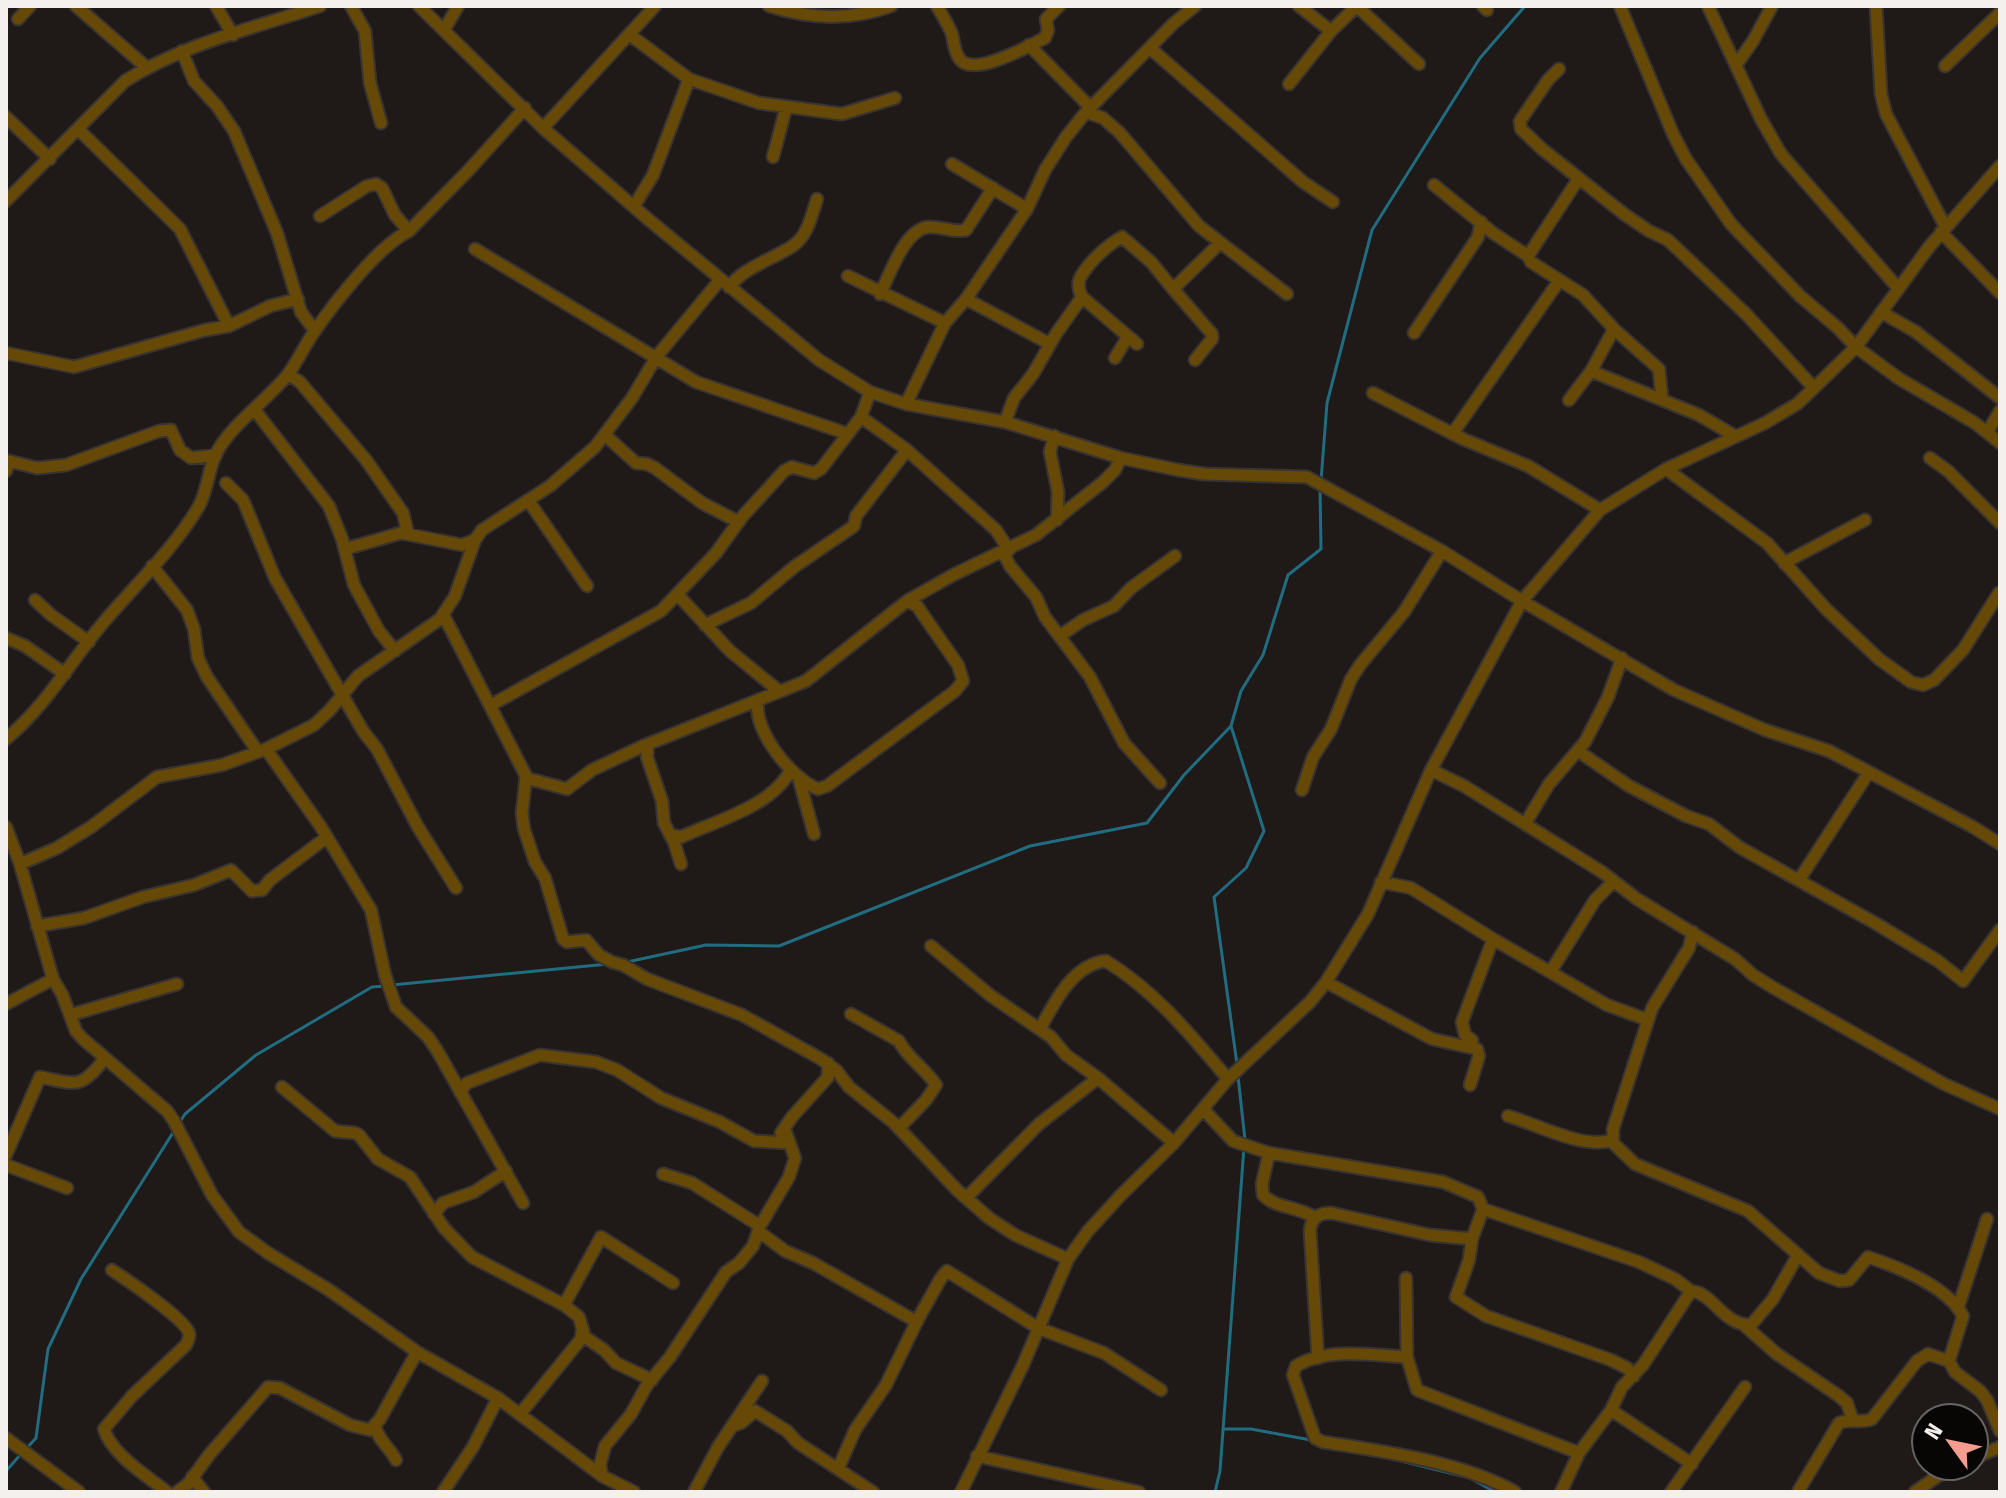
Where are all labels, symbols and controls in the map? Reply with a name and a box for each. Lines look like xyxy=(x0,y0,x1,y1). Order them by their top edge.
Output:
north arrow xyxy=(1910,1402,1990,1482)
text: N xyxy=(1919,1418,1949,1444)

